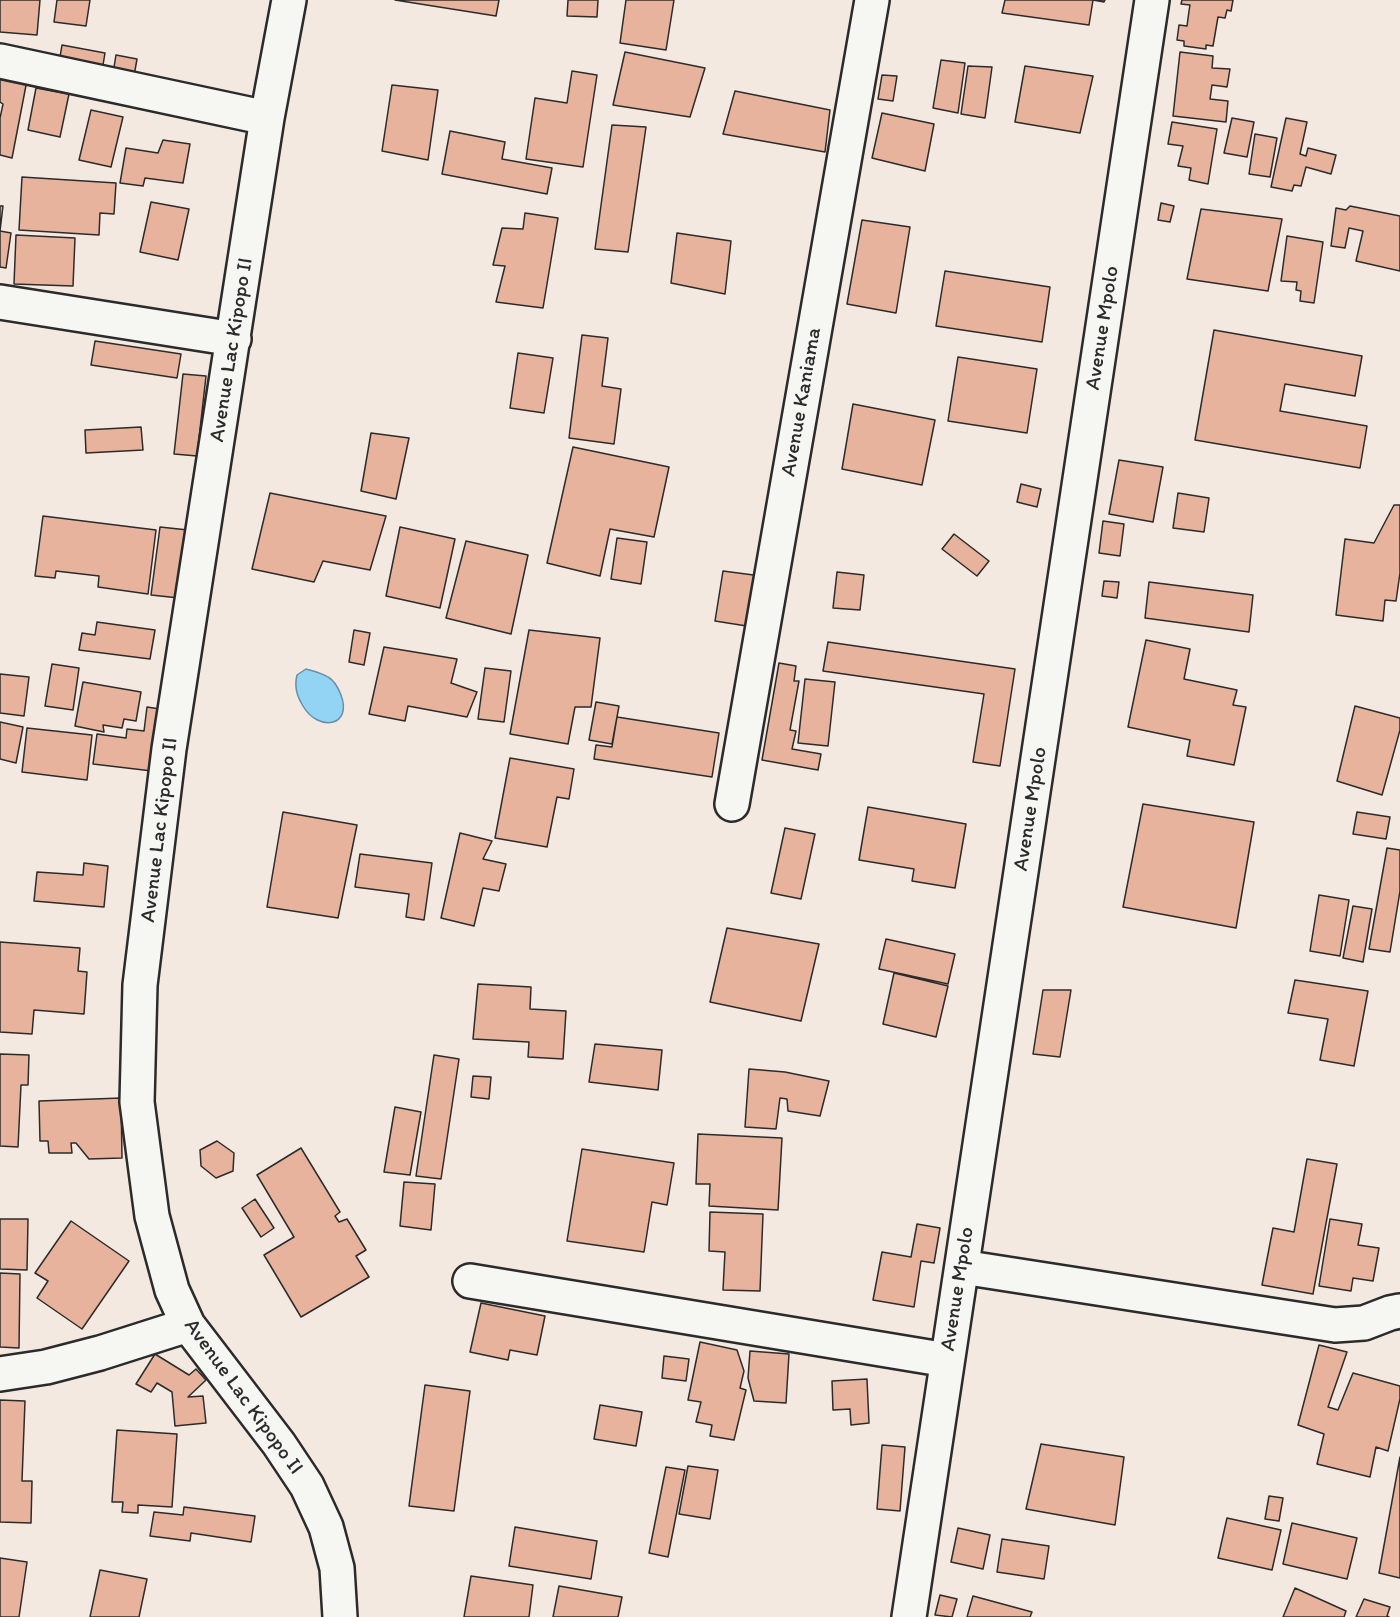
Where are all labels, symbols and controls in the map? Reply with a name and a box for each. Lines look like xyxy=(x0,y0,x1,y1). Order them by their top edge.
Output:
street label: Avenue Lac Kipopo II xyxy=(205,256,259,444)
street label: Avenue Mpolo xyxy=(1081,264,1125,392)
street label: Avenue Kaniama xyxy=(777,326,827,478)
street label: Avenue Lac Kipopo II xyxy=(136,736,184,924)
street label: Avenue Mpolo xyxy=(1009,745,1053,873)
street label: Avenue Mpolo xyxy=(936,1225,980,1353)
street label: Avenue Lac Kipopo II xyxy=(178,1314,308,1480)

